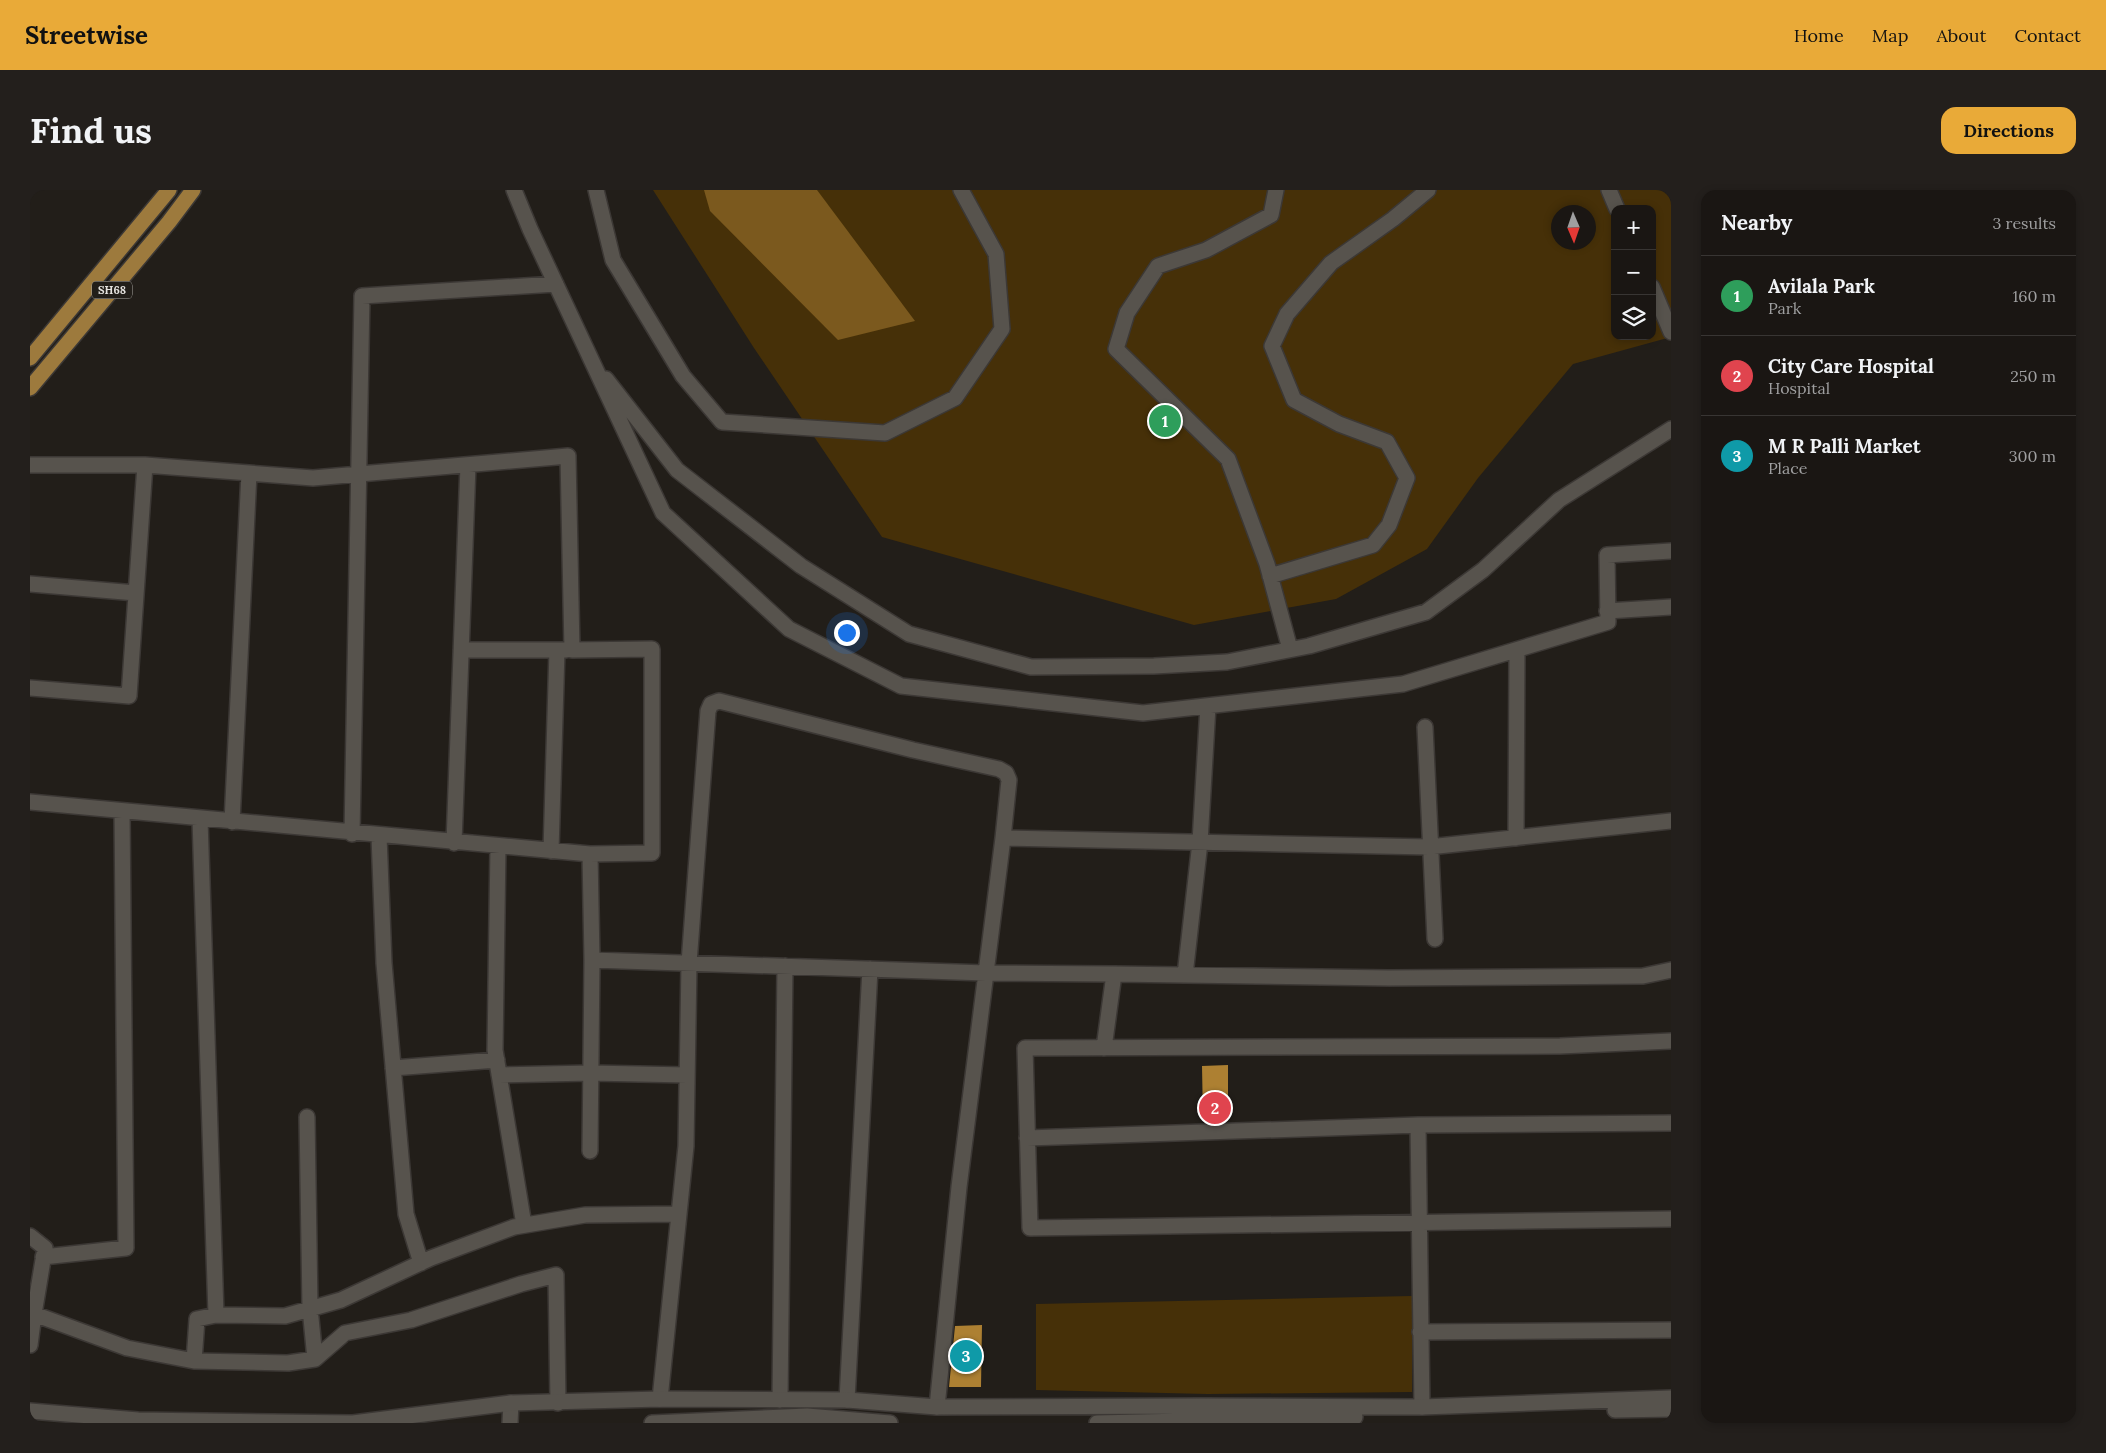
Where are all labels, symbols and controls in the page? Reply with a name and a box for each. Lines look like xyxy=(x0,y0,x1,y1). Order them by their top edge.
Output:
text: Streetwise xyxy=(25,20,148,51)
text: Home xyxy=(1794,24,1844,47)
text: Map xyxy=(1872,24,1908,47)
text: About xyxy=(1936,24,1986,47)
text: Contact xyxy=(2014,24,2081,47)
button: Directions xyxy=(1941,107,2076,154)
text: Find us xyxy=(30,108,152,153)
north arrow xyxy=(1551,205,1596,250)
map controls xyxy=(1611,205,1656,340)
button: + xyxy=(1611,205,1656,250)
text: Nearby xyxy=(1721,209,1792,236)
text: 3 results xyxy=(1992,213,2056,233)
button: − xyxy=(1611,250,1656,295)
text: Avilala Park xyxy=(1768,274,1875,298)
road number: SH68 xyxy=(92,282,132,298)
text: 1 xyxy=(1734,286,1740,306)
text: 160 m xyxy=(2012,286,2056,306)
button: layers xyxy=(1611,295,1656,340)
text: Park xyxy=(1768,298,1801,318)
text: City Care Hospital xyxy=(1768,354,1934,378)
text: 2 xyxy=(1733,366,1741,386)
text: 250 m xyxy=(2010,366,2056,386)
text: Hospital xyxy=(1768,378,1830,398)
pin: 1 xyxy=(1149,402,1181,440)
text: M R Palli Market xyxy=(1768,434,1921,458)
text: 3 xyxy=(1733,446,1741,466)
text: 300 m xyxy=(2009,446,2056,466)
text: Place xyxy=(1768,458,1807,478)
your location xyxy=(834,620,860,646)
pin: 2 xyxy=(1199,1089,1231,1127)
pin: 3 xyxy=(950,1337,982,1375)

